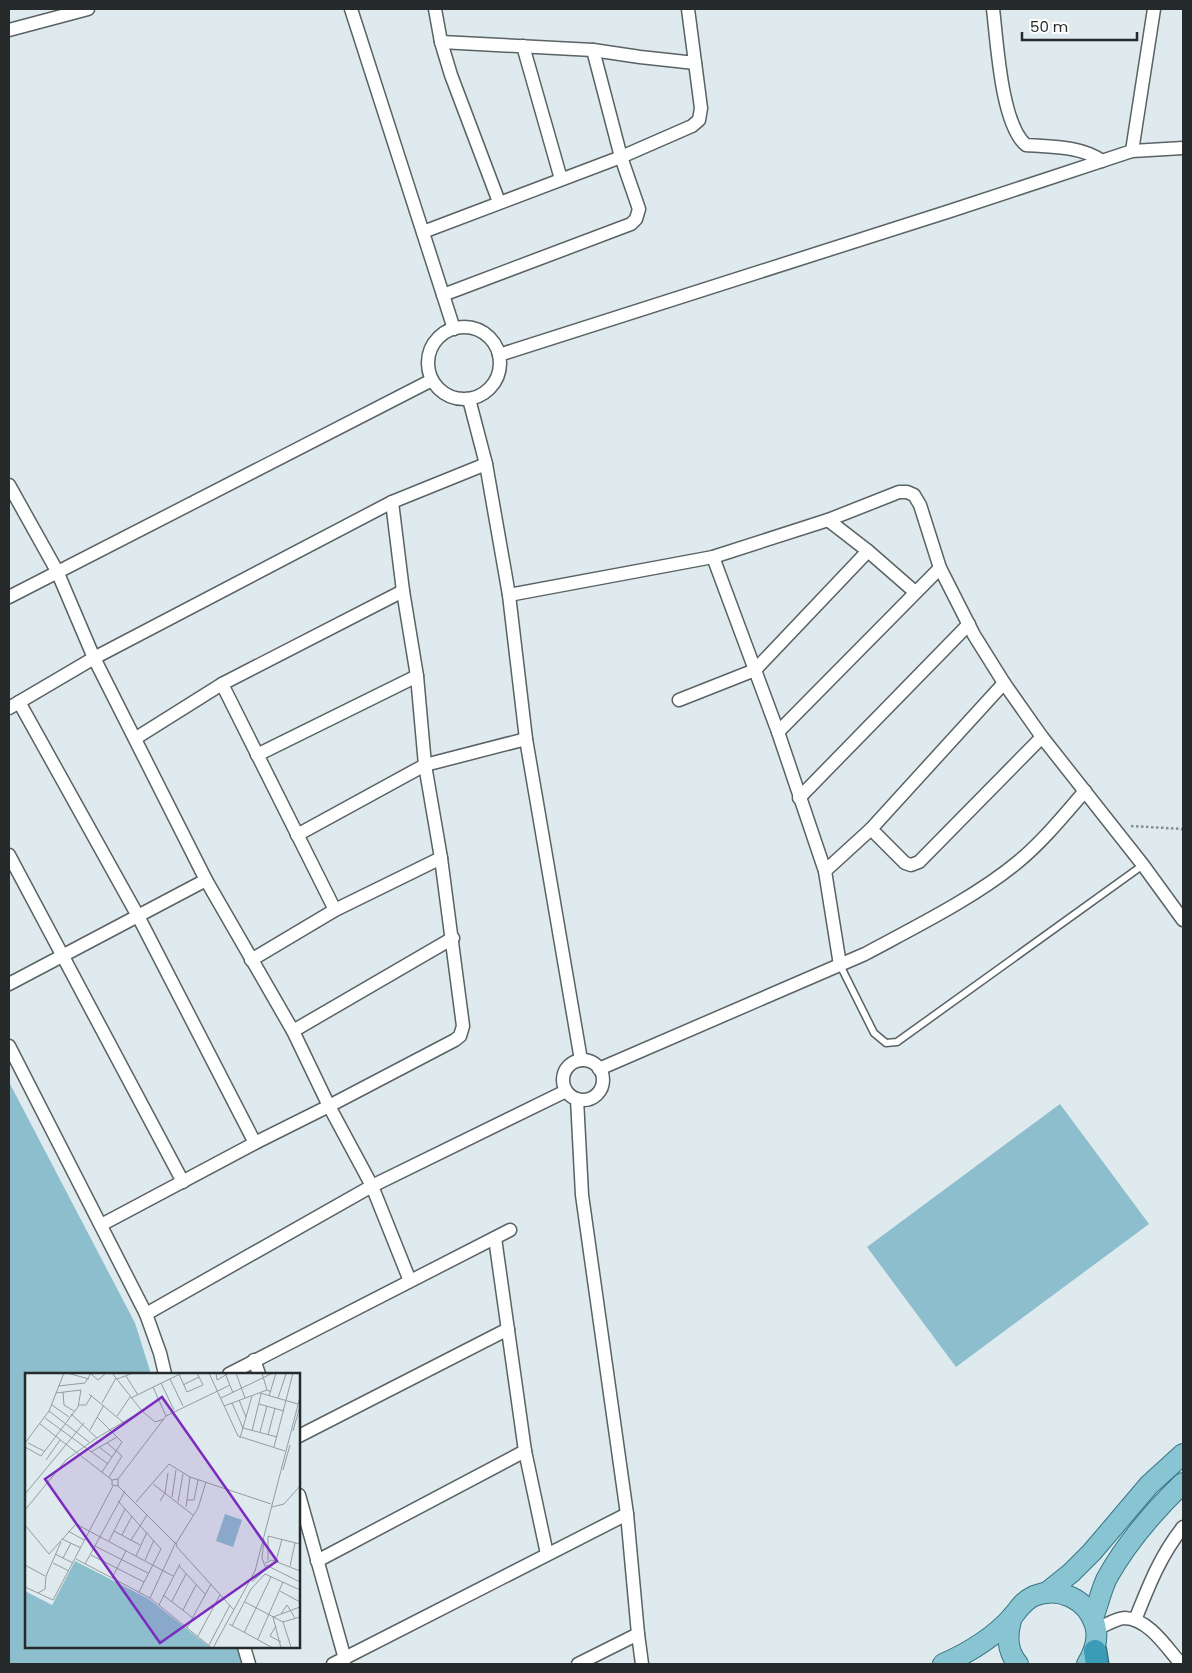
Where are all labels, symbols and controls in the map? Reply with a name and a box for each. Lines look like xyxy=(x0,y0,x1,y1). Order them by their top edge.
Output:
scale bar xyxy=(1022,10,1137,42)
text: 50 m xyxy=(1030,16,1068,37)
inset map xyxy=(25,1373,300,1648)

